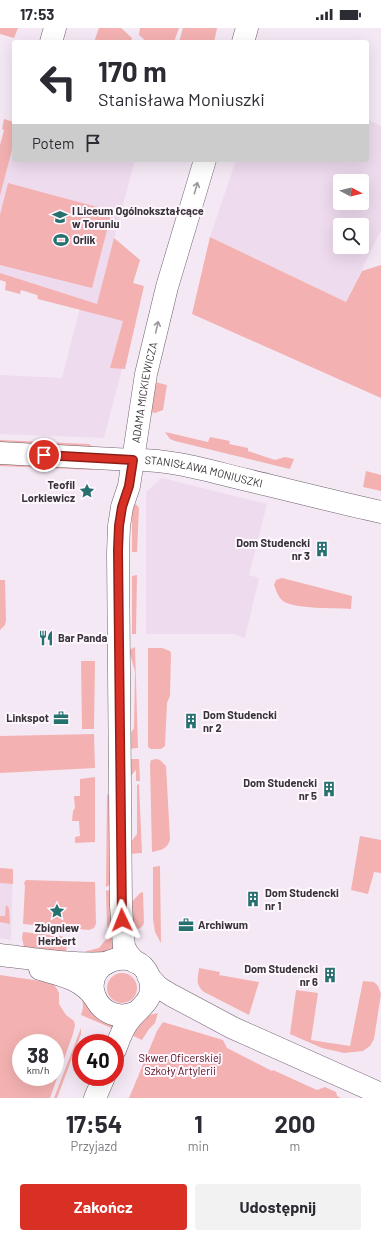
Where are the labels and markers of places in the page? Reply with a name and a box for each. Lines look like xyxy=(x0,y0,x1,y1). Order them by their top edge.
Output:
place label: I Liceum Ogólnokształcące w Toruniu xyxy=(72,204,204,230)
school or university icon: I Liceum Ogólnokształcące w Toruniu xyxy=(51,208,69,226)
sports icon: Orlik xyxy=(52,231,70,249)
place label: Orlik xyxy=(73,233,96,246)
pin xyxy=(27,438,61,472)
place label: Teofil Lorkiewicz xyxy=(22,478,75,504)
place icon: Teofil Lorkiewicz xyxy=(78,482,96,500)
place label: Dom Studencki nr 3 xyxy=(236,536,310,562)
building icon: Dom Studencki nr 3 xyxy=(313,540,331,558)
restaurant icon: Bar Panda xyxy=(37,629,55,647)
place label: Bar Panda xyxy=(58,631,108,644)
place label: Dom Studencki nr 2 xyxy=(203,708,277,734)
office icon: Linkspot xyxy=(52,709,70,727)
place label: Linkspot xyxy=(6,711,49,724)
building icon: Dom Studencki nr 2 xyxy=(182,712,200,730)
place label: Dom Studencki nr 5 xyxy=(243,776,317,802)
building icon: Dom Studencki nr 5 xyxy=(320,780,338,798)
place label: Dom Studencki nr 1 xyxy=(265,886,339,912)
building icon: Dom Studencki nr 1 xyxy=(244,890,262,908)
place icon: Zbigniew Herbert xyxy=(48,902,66,920)
office icon: Archiwum xyxy=(177,916,195,934)
place label: Archiwum xyxy=(198,918,248,931)
place label: Zbigniew Herbert xyxy=(35,921,80,947)
place label: Dom Studencki nr 6 xyxy=(244,962,318,988)
building icon: Dom Studencki nr 6 xyxy=(321,966,339,984)

